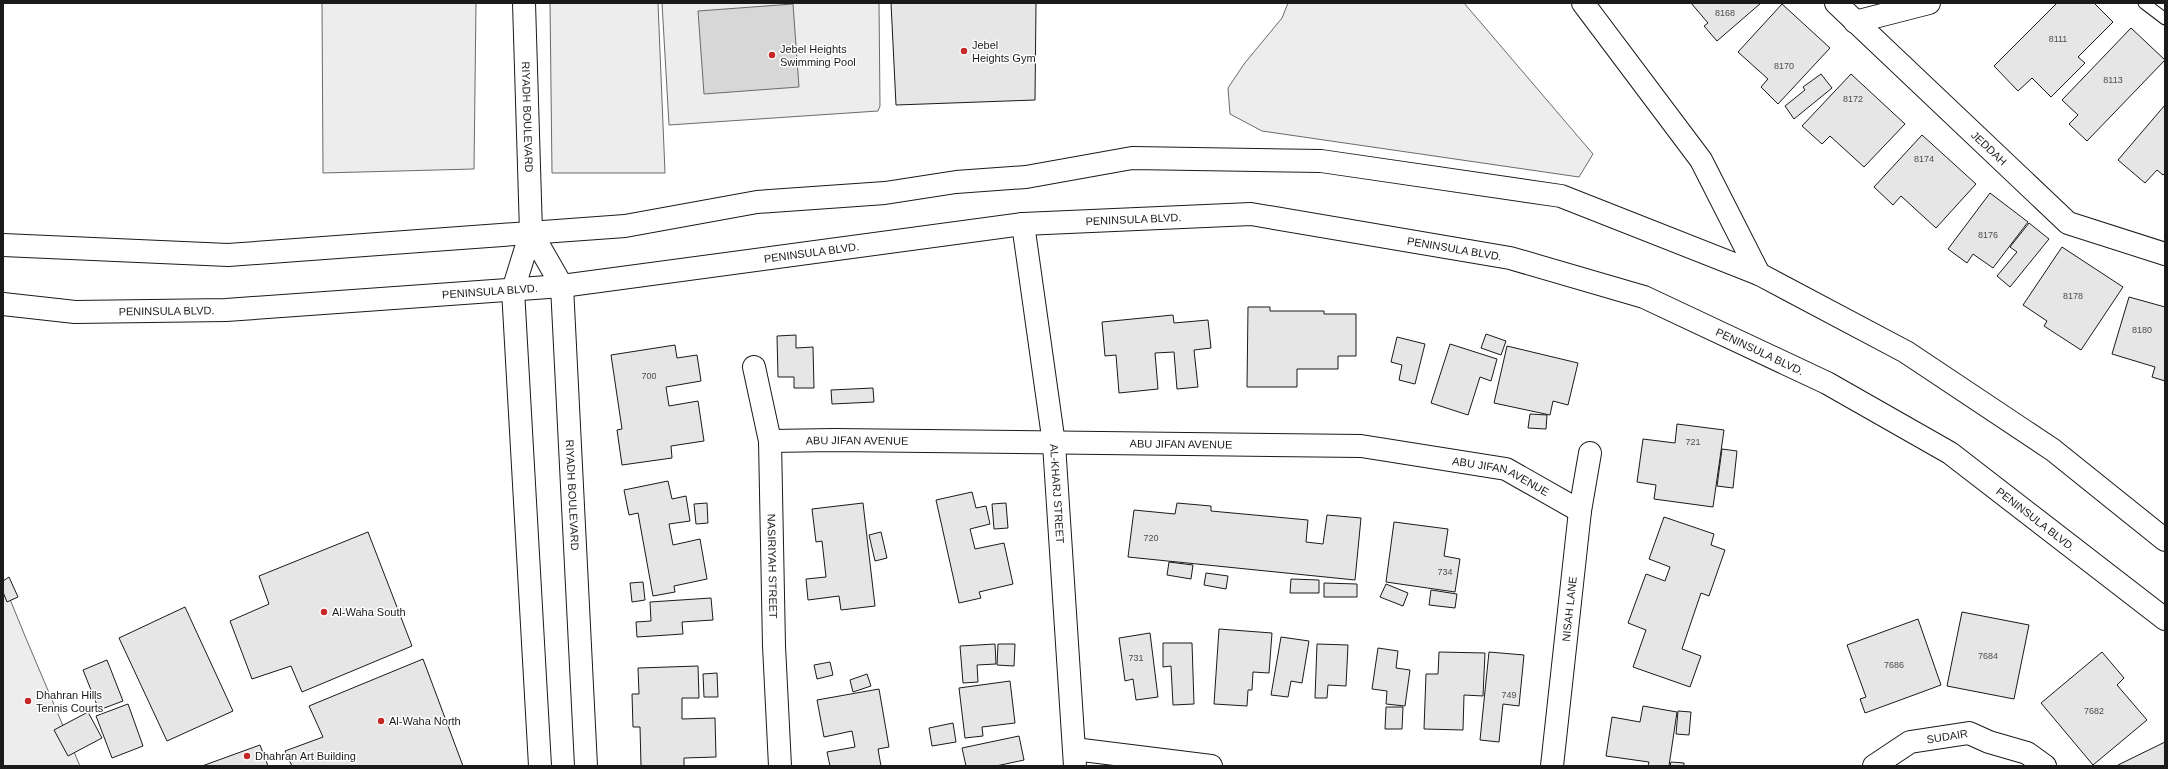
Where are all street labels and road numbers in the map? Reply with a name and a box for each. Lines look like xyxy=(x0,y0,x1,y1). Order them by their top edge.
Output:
street label: RIYADH BOULEVARD xyxy=(520,61,535,173)
street label: JEDDAH xyxy=(1969,129,2009,168)
street label: PENINSULA BLVD. xyxy=(1085,211,1182,227)
street label: PENINSULA BLVD. xyxy=(1406,235,1503,263)
street label: PENINSULA BLVD. xyxy=(763,240,860,265)
street label: PENINSULA BLVD. xyxy=(442,282,538,301)
street label: PENINSULA BLVD. xyxy=(119,304,215,317)
street label: PENINSULA BLVD. xyxy=(1714,326,1806,377)
street label: ABU JIFAN AVENUE xyxy=(806,434,908,447)
street label: ABU JIFAN AVENUE xyxy=(1130,437,1232,451)
street label: RIYADH BOULEVARD xyxy=(564,439,581,551)
street label: AL-KHARJ STREET xyxy=(1048,444,1066,544)
street label: ABU JIFAN AVENUE xyxy=(1452,455,1551,498)
street label: PENINSULA BLVD. xyxy=(1994,485,2077,553)
street label: NASIRIYAH STREET xyxy=(765,514,779,619)
street label: NISAH LANE xyxy=(1560,576,1579,642)
street label: SUDAIR xyxy=(1926,727,1969,745)

